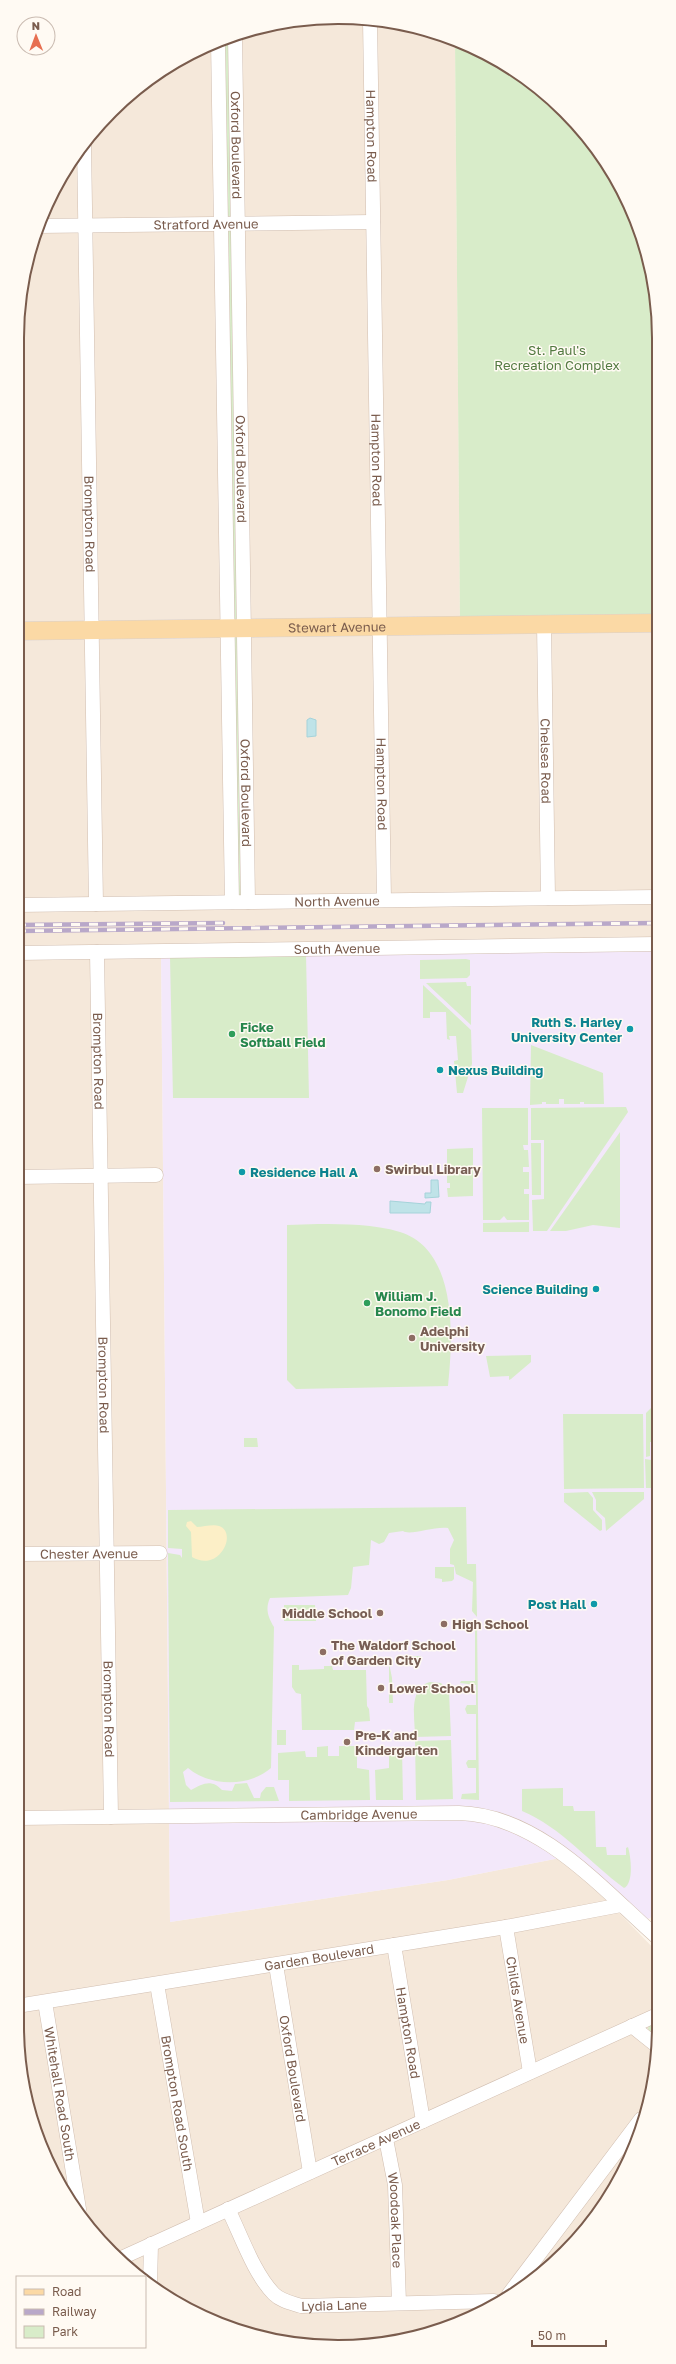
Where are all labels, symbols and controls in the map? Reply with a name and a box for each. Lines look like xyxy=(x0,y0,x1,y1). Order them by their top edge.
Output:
north arrow xyxy=(16,16,56,56)
text: N xyxy=(32,19,40,32)
street label: Hampton Road xyxy=(363,89,381,183)
street label: Oxford Boulevard xyxy=(228,91,245,199)
street label: Stratford Avenue xyxy=(153,215,259,233)
park label: St. Paul's Recreation Complex xyxy=(494,342,620,373)
street label: Hampton Road xyxy=(368,413,386,507)
street label: Oxford Boulevard xyxy=(233,415,250,523)
street label: Brompton Road xyxy=(81,475,99,573)
street label: Stewart Avenue xyxy=(288,618,386,636)
street label: Chelsea Road xyxy=(537,718,555,804)
street label: Hampton Road xyxy=(373,737,391,830)
street label: Oxford Boulevard xyxy=(238,739,255,847)
street label: North Avenue xyxy=(294,892,380,910)
street label: South Avenue xyxy=(294,940,380,957)
street label: Brompton Road xyxy=(90,1012,108,1110)
place label: Ruth S. Harley University Center xyxy=(511,1014,622,1045)
place label: Ficke Softball Field xyxy=(240,1019,325,1050)
marker: Ruth S. Harley University Center xyxy=(625,1024,635,1034)
marker: Ficke Softball Field xyxy=(227,1029,237,1039)
place label: Nexus Building xyxy=(448,1062,543,1078)
marker: Nexus Building xyxy=(435,1065,445,1075)
place label: Swirbul Library xyxy=(385,1161,481,1177)
place label: Residence Hall A xyxy=(250,1164,359,1180)
marker: Swirbul Library xyxy=(372,1164,382,1174)
marker: Residence Hall A xyxy=(237,1167,247,1177)
place label: Science Building xyxy=(482,1281,588,1297)
marker: Science Building xyxy=(591,1284,601,1294)
place label: William J. Bonomo Field xyxy=(375,1288,461,1319)
marker: William J. Bonomo Field xyxy=(362,1298,372,1308)
place label: Adelphi University xyxy=(420,1323,485,1354)
marker: Adelphi University xyxy=(407,1333,417,1343)
street label: Brompton Road xyxy=(95,1336,113,1434)
street label: Chester Avenue xyxy=(40,1545,138,1562)
place label: Post Hall xyxy=(528,1596,587,1612)
marker: Post Hall xyxy=(589,1599,599,1609)
place label: Middle School xyxy=(282,1605,373,1621)
marker: Middle School xyxy=(375,1608,385,1618)
place label: High School xyxy=(452,1616,529,1632)
marker: High School xyxy=(439,1619,449,1629)
place label: The Waldorf School of Garden City xyxy=(331,1637,456,1668)
marker: The Waldorf School of Garden City xyxy=(318,1647,328,1657)
street label: Brompton Road xyxy=(100,1660,118,1758)
place label: Lower School xyxy=(389,1680,476,1696)
marker: Lower School xyxy=(376,1683,386,1693)
place label: Pre-K and Kindergarten xyxy=(355,1727,438,1758)
marker: Pre-K and Kindergarten xyxy=(342,1737,352,1747)
street label: Cambridge Avenue xyxy=(300,1805,418,1823)
street label: Garden Boulevard xyxy=(263,1940,375,1974)
street label: Childs Avenue xyxy=(503,1955,533,2045)
street label: Hampton Road xyxy=(393,1986,424,2080)
street label: Oxford Boulevard xyxy=(276,2014,310,2123)
street label: Whitehall Road South xyxy=(41,2025,79,2162)
street label: Brompton Road South xyxy=(158,2034,197,2172)
street label: Terrace Avenue xyxy=(329,2115,423,2170)
street label: Woodoak Place xyxy=(385,2171,406,2268)
legend xyxy=(16,2276,146,2348)
text: Road xyxy=(52,2284,81,2299)
street label: Lydia Lane xyxy=(301,2296,367,2314)
text: Railway xyxy=(52,2304,97,2319)
scale bar xyxy=(532,2322,606,2348)
text: Park xyxy=(52,2324,78,2339)
text: 50 m xyxy=(538,2328,566,2343)

